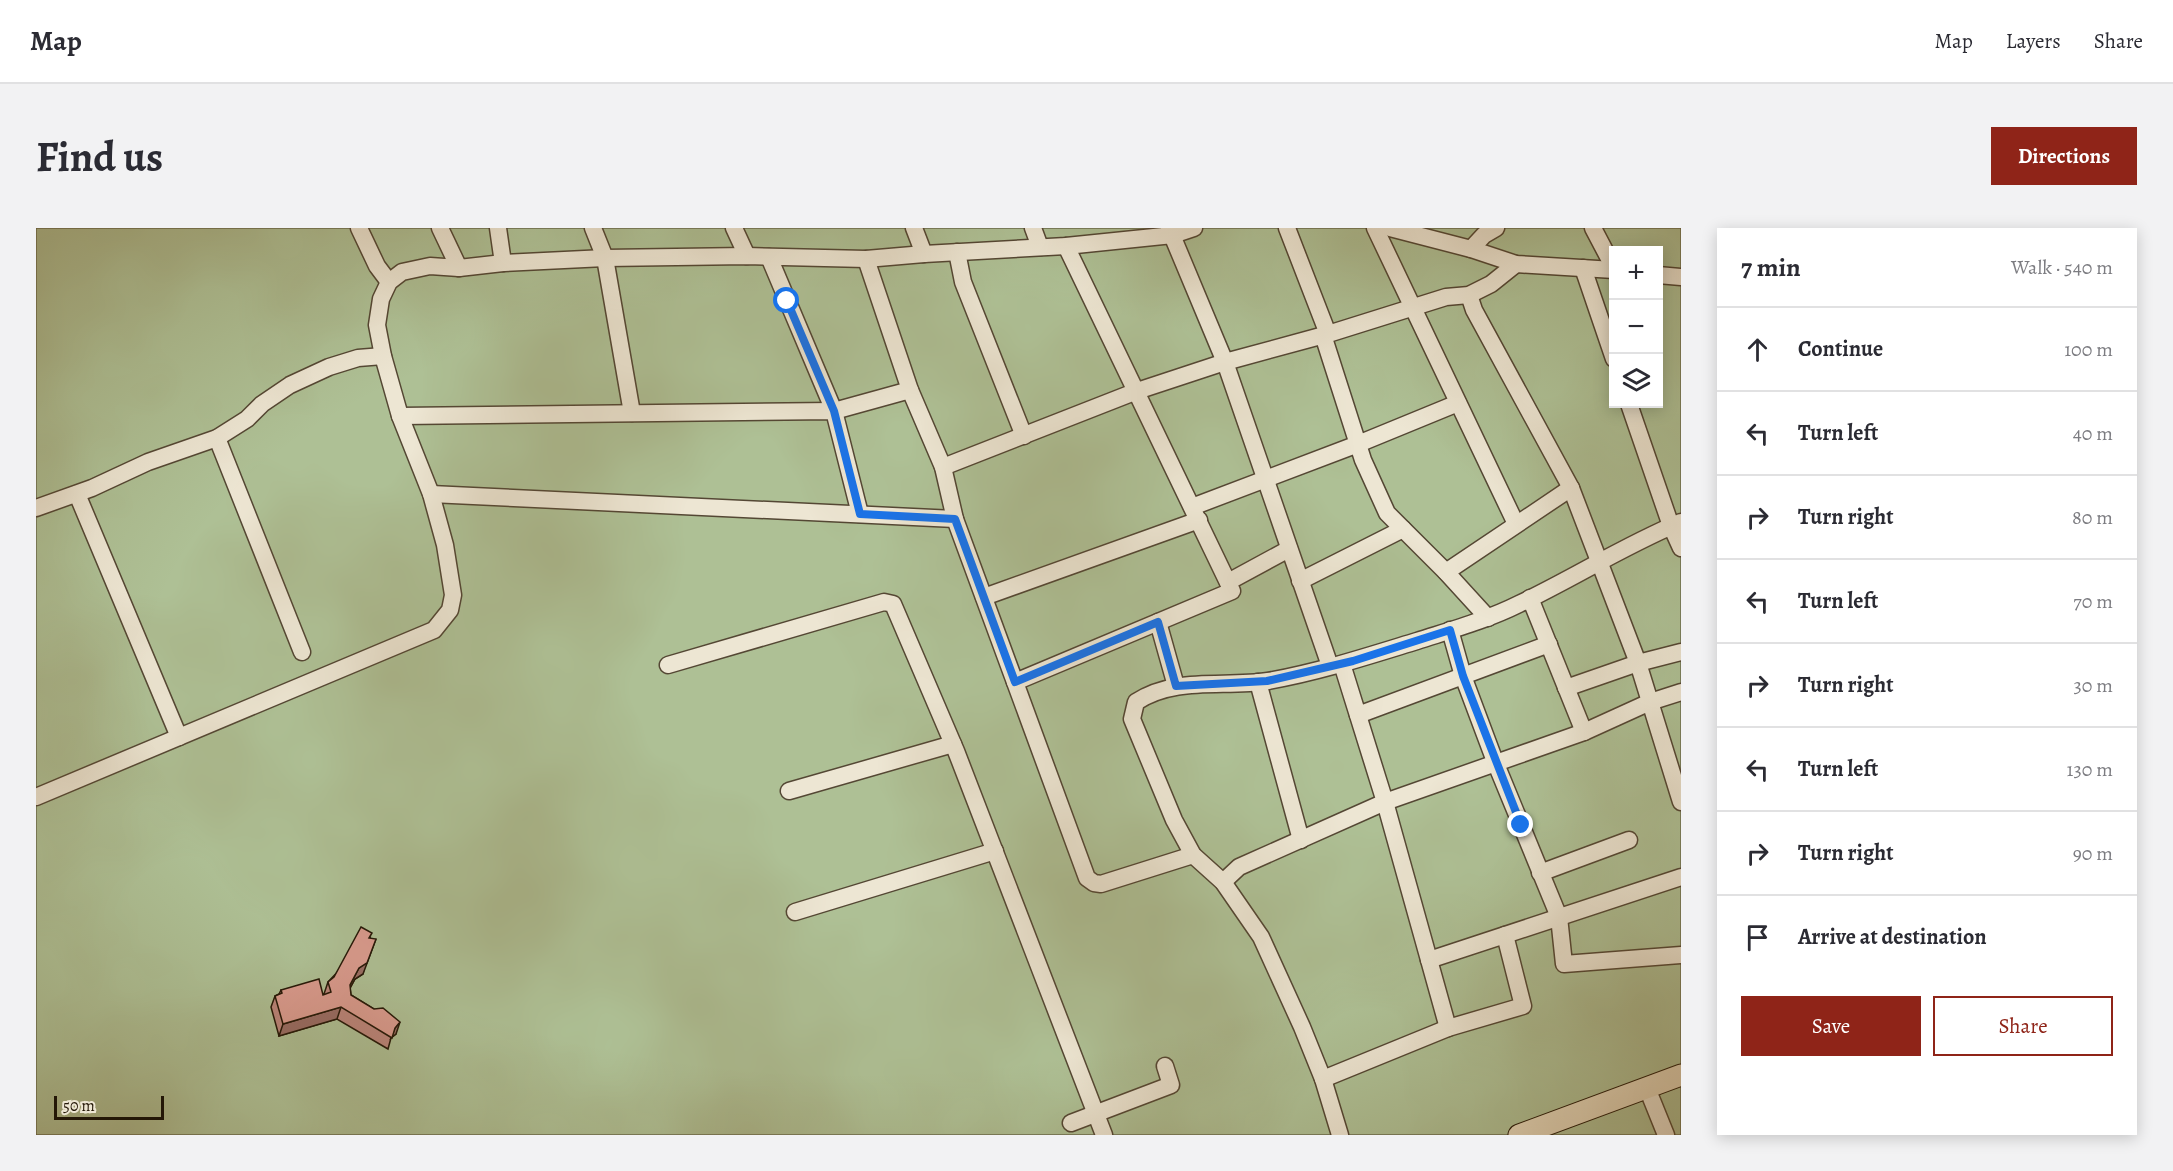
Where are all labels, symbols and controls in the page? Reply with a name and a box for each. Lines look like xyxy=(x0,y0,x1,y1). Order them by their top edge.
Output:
text: Map xyxy=(30,22,82,60)
text: Map xyxy=(1934,27,1973,55)
text: Layers xyxy=(2006,27,2061,55)
text: Share xyxy=(2094,27,2143,55)
button: Directions xyxy=(1991,127,2137,185)
text: Find us xyxy=(36,128,163,185)
map controls xyxy=(1609,246,1663,408)
button: + xyxy=(1609,246,1663,300)
text: 7 min xyxy=(1741,250,1801,285)
text: Walk · 540 m xyxy=(2011,254,2113,281)
route start xyxy=(773,287,799,313)
button: − xyxy=(1609,300,1663,354)
icon: ahead xyxy=(1741,333,1774,366)
text: Continue xyxy=(1798,334,1883,364)
text: 100 m xyxy=(2064,336,2113,363)
button: layers xyxy=(1609,354,1663,408)
icon: left xyxy=(1741,417,1774,450)
text: Turn left xyxy=(1798,418,1878,448)
text: 40 m xyxy=(2073,420,2113,447)
icon: right xyxy=(1741,501,1774,534)
text: Turn right xyxy=(1798,502,1894,532)
text: 80 m xyxy=(2072,504,2113,531)
icon: left xyxy=(1741,585,1774,618)
text: Turn left xyxy=(1798,586,1878,616)
text: 70 m xyxy=(2073,588,2113,615)
icon: right xyxy=(1741,669,1774,702)
text: Turn right xyxy=(1798,670,1894,700)
text: 30 m xyxy=(2073,672,2113,699)
icon: left xyxy=(1741,753,1774,786)
text: Turn left xyxy=(1798,754,1878,784)
text: 130 m xyxy=(2067,756,2113,783)
route end xyxy=(1507,811,1533,837)
icon: right xyxy=(1741,837,1774,870)
text: Turn right xyxy=(1798,838,1894,868)
text: 90 m xyxy=(2073,840,2113,867)
icon: arrive xyxy=(1741,921,1774,954)
text: Arrive at destination xyxy=(1798,922,1987,952)
button: Save xyxy=(1741,996,1921,1056)
button: Share xyxy=(1933,996,2113,1056)
scale bar xyxy=(54,1093,164,1120)
text: 50 m xyxy=(63,1095,95,1117)

